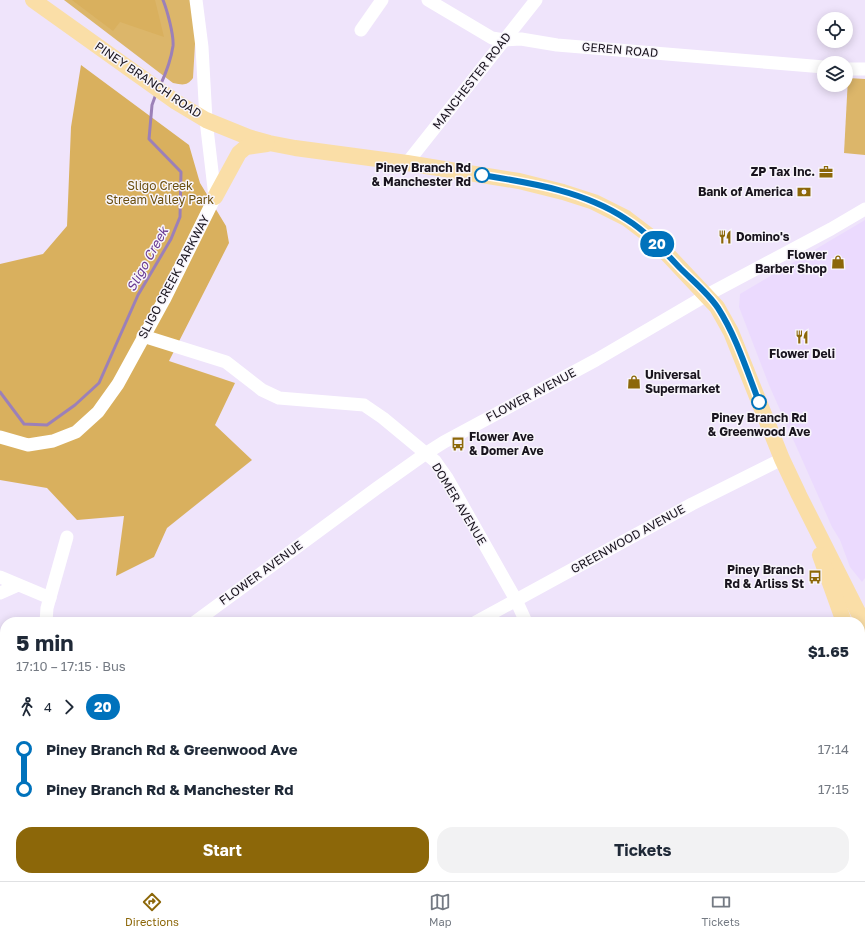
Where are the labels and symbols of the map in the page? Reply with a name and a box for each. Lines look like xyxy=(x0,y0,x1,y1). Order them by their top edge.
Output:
street label: MANCHESTER ROAD xyxy=(429,29,514,132)
street label: PINEY BRANCH ROAD xyxy=(92,38,205,121)
street label: GEREN ROAD xyxy=(581,39,659,60)
place label: Piney Branch Rd & Manchester Rd xyxy=(372,160,471,189)
place label: ZP Tax Inc. xyxy=(751,164,815,179)
office icon: ZP Tax Inc. xyxy=(818,164,834,180)
marker: Piney Branch Rd & Manchester Rd xyxy=(474,167,490,183)
park label: Sligo Creek Stream Valley Park xyxy=(106,178,214,207)
place label: Bank of America xyxy=(698,184,793,199)
bank icon: Bank of America xyxy=(796,184,812,200)
street label: SLIGO CREEK PARKWAY xyxy=(135,212,213,341)
water label: Sligo Creek xyxy=(123,223,172,294)
restaurant icon: Domino's xyxy=(717,229,733,245)
place label: Domino's xyxy=(736,229,790,244)
line badge: 20 xyxy=(639,231,675,257)
place label: Flower Barber Shop xyxy=(755,247,828,276)
shop icon: Flower Barber Shop xyxy=(830,254,846,270)
restaurant icon: Flower Deli xyxy=(794,329,810,345)
place label: Flower Deli xyxy=(769,346,835,361)
street label: FLOWER AVENUE xyxy=(483,365,578,425)
place label: Universal Supermarket xyxy=(645,367,720,396)
shop icon: Universal Supermarket xyxy=(626,374,642,390)
marker: Piney Branch Rd & Greenwood Ave xyxy=(751,394,767,410)
place label: Piney Branch Rd & Greenwood Ave xyxy=(708,410,810,439)
place label: Flower Ave & Domer Ave xyxy=(469,429,543,458)
bus stop icon: Flower Ave & Domer Ave xyxy=(450,436,466,452)
street label: DOMER AVENUE xyxy=(429,460,490,548)
street label: GREENWOOD AVENUE xyxy=(568,501,688,576)
street label: FLOWER AVENUE xyxy=(216,537,305,608)
place label: Piney Branch Rd & Arliss St xyxy=(724,562,804,591)
bus stop icon: Piney Branch Rd & Arliss St xyxy=(807,569,823,585)

